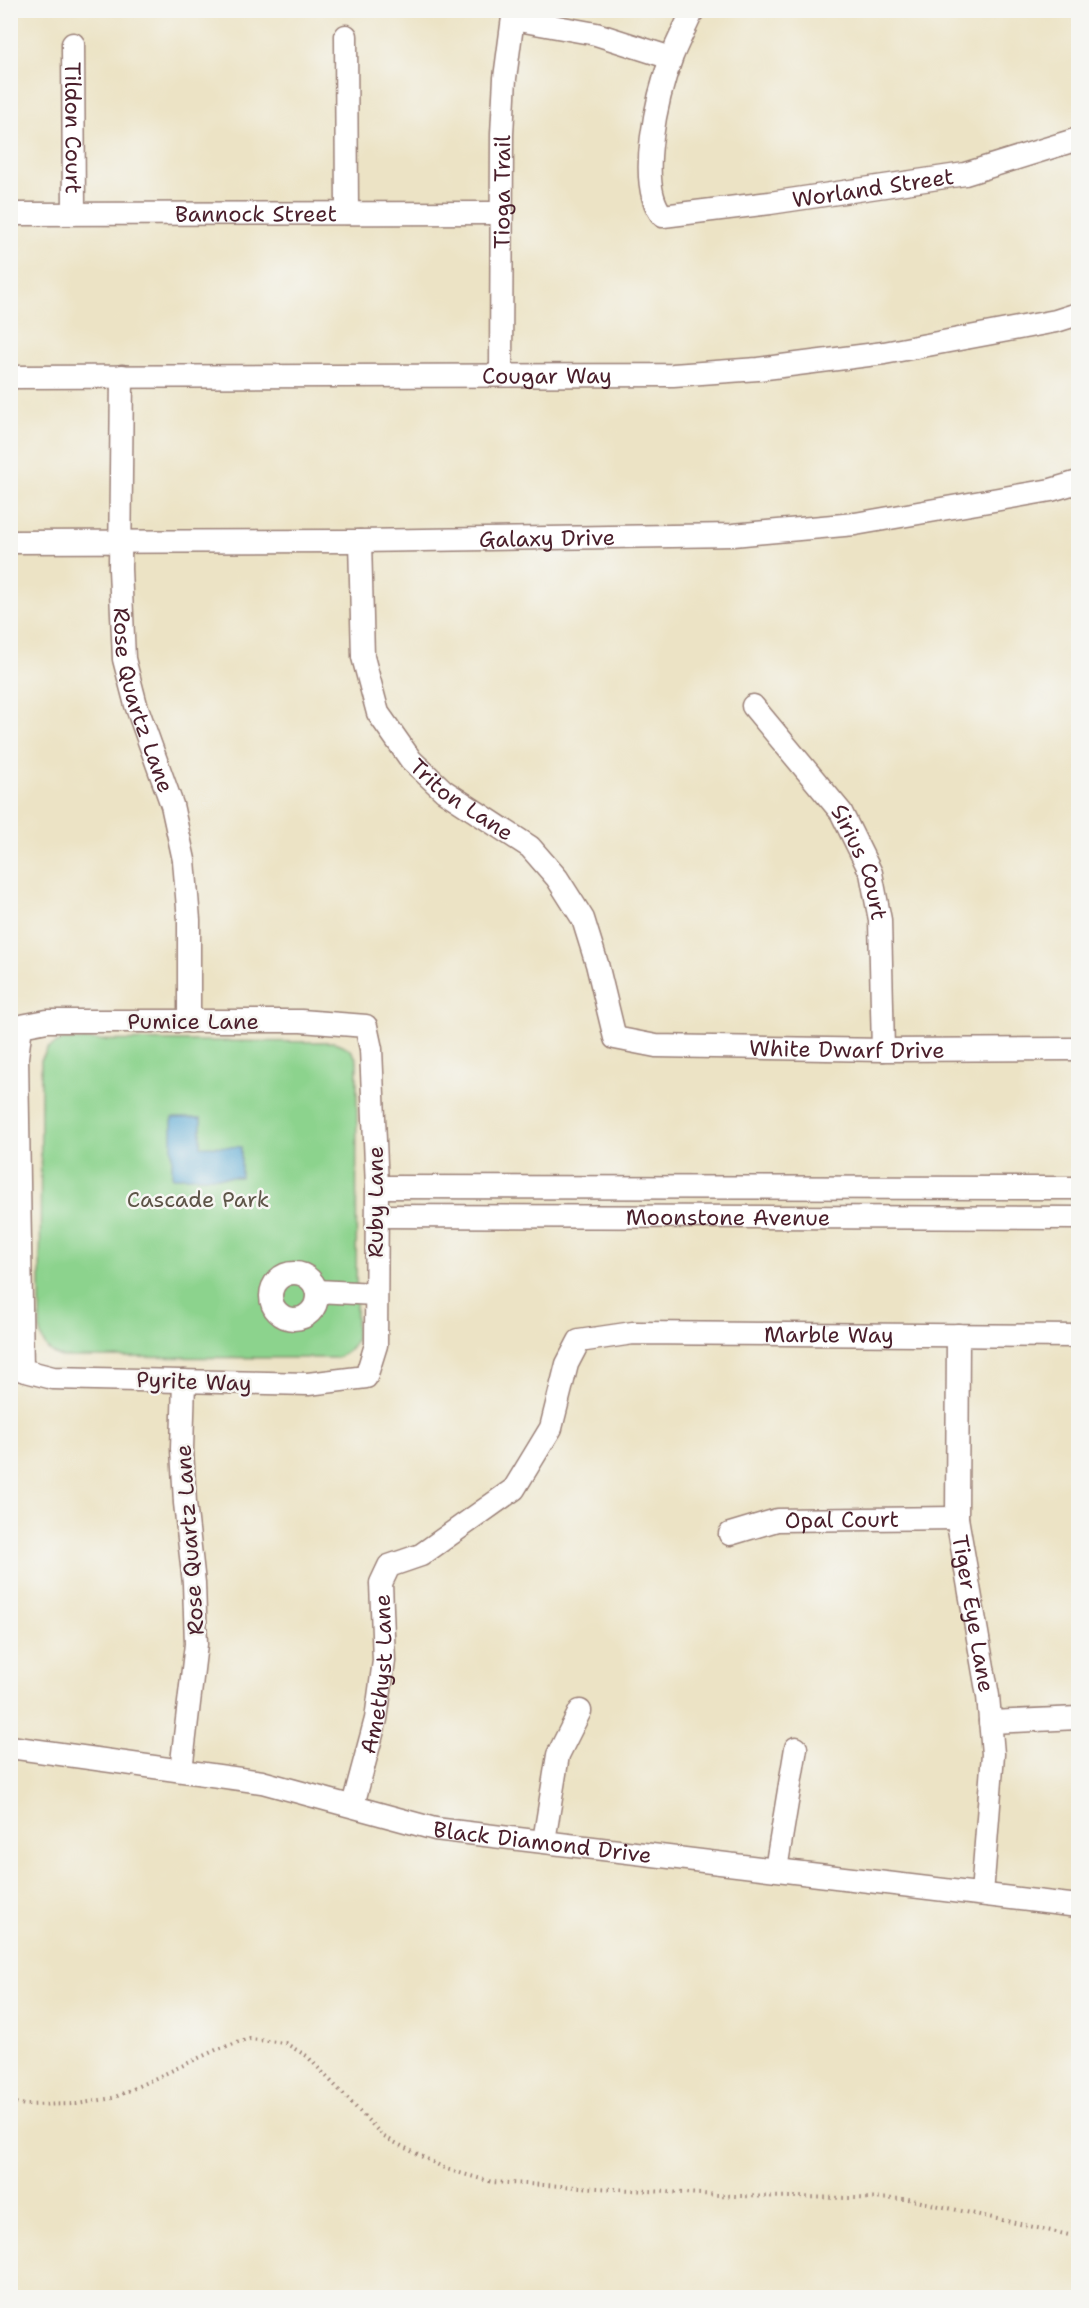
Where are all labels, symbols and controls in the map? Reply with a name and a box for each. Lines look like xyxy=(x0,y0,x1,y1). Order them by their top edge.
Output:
street label: Tildon Court xyxy=(58,62,88,194)
street label: Tioga Trail xyxy=(488,135,517,249)
street label: Worland Street xyxy=(790,162,956,215)
street label: Bannock Street xyxy=(175,199,337,229)
street label: Cougar Way xyxy=(482,361,612,391)
street label: Galaxy Drive xyxy=(479,523,615,554)
street label: Rose Quartz Lane xyxy=(107,607,180,797)
street label: Triton Lane xyxy=(403,752,519,847)
street label: Sirius Court xyxy=(825,798,894,923)
street label: Pumice Lane xyxy=(127,1007,259,1036)
street label: White Dwarf Drive xyxy=(749,1034,945,1065)
street label: Ruby Lane xyxy=(361,1146,390,1258)
park label: Cascade Park xyxy=(127,1185,269,1214)
street label: Moonstone Avenue xyxy=(626,1203,830,1232)
street label: Marble Way xyxy=(764,1320,894,1350)
street label: Pyrite Way xyxy=(136,1365,252,1398)
street label: Rose Quartz Lane xyxy=(168,1444,211,1636)
street label: Opal Court xyxy=(785,1505,899,1535)
street label: Tiger Eye Lane xyxy=(945,1533,1001,1695)
street label: Amethyst Lane xyxy=(353,1594,399,1757)
street label: Black Diamond Drive xyxy=(432,1815,653,1870)

